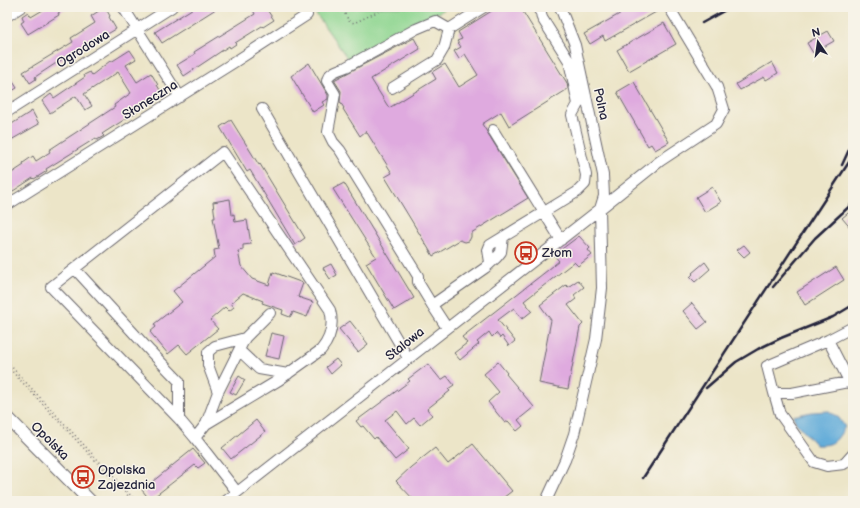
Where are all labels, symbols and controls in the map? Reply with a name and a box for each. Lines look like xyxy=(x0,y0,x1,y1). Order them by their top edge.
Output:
north arrow xyxy=(798,22,838,62)
text: N xyxy=(810,25,821,40)
street label: Ogrodowa xyxy=(53,26,113,72)
street label: Słoneczna xyxy=(119,77,181,123)
street label: Polna xyxy=(590,86,612,122)
bus stop icon: Złom xyxy=(513,240,539,266)
place label: Złom xyxy=(541,245,572,261)
street label: Stalowa xyxy=(382,324,428,364)
street label: Opolska xyxy=(27,418,73,464)
place label: Opolska Zajezdnia xyxy=(97,462,155,493)
bus stop icon: Opolska Zajezdnia xyxy=(70,464,96,490)

